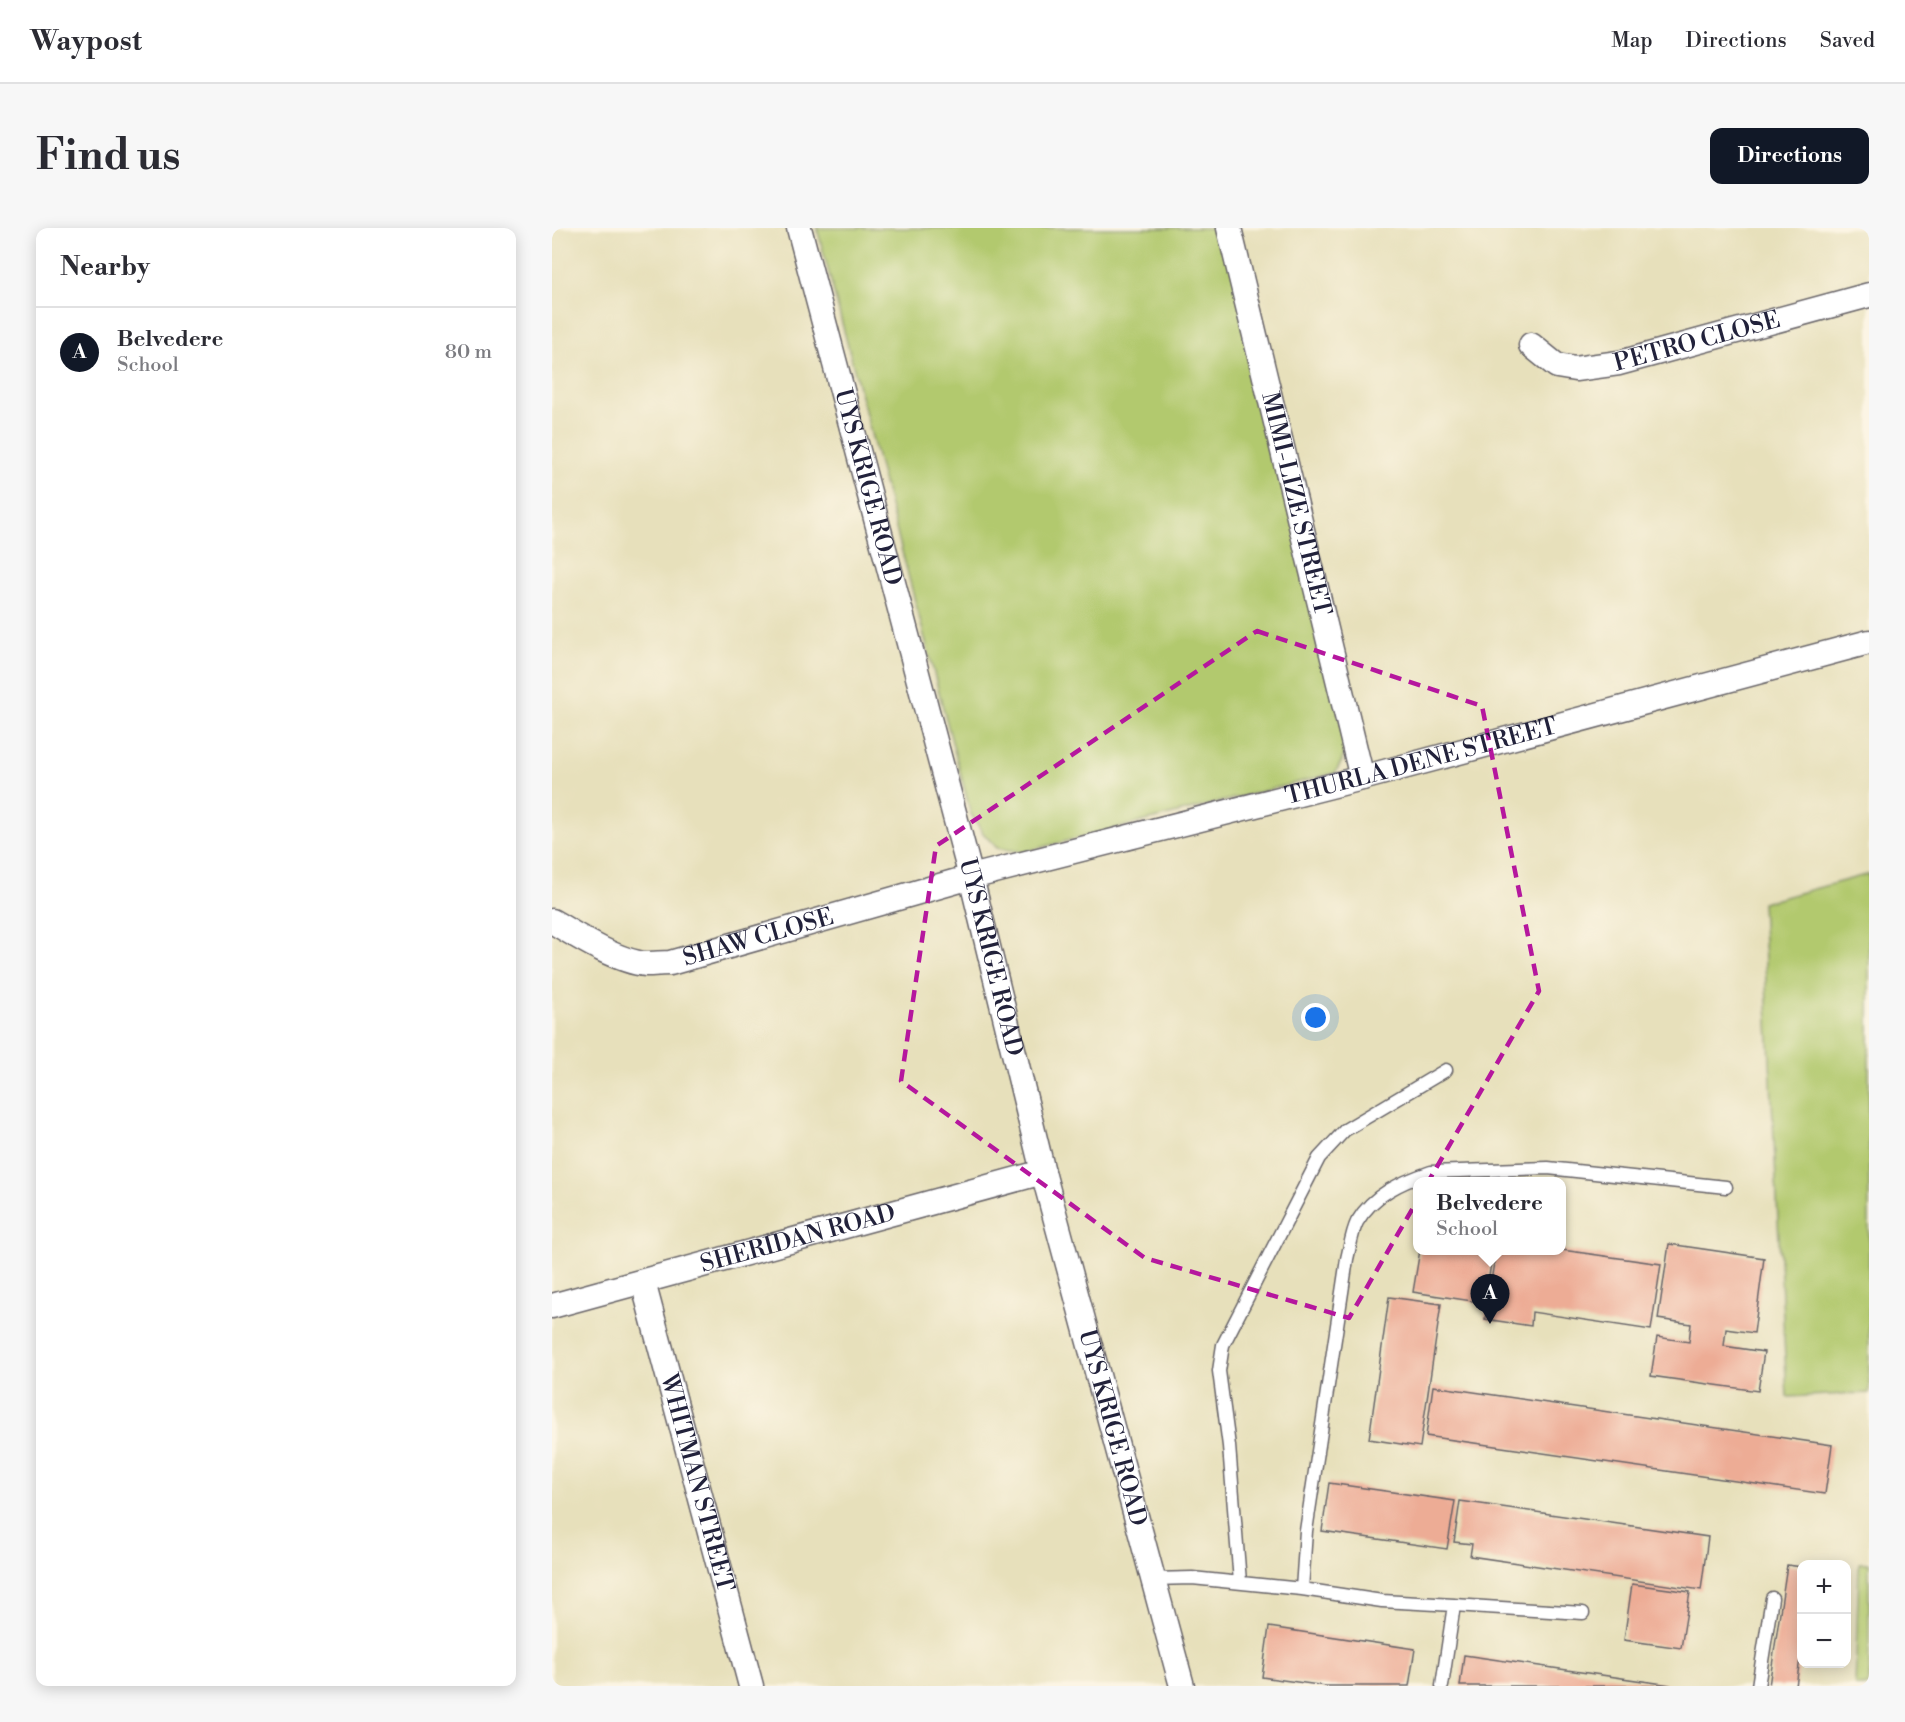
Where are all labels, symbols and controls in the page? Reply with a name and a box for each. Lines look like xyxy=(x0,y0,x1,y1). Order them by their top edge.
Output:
text: Waypost xyxy=(30,24,142,59)
text: Map xyxy=(1611,28,1653,54)
text: Directions xyxy=(1686,28,1787,54)
text: Saved xyxy=(1820,28,1875,54)
button: Directions xyxy=(1710,128,1869,184)
text: Find us xyxy=(36,130,180,183)
text: Nearby xyxy=(60,251,150,283)
street label: PETRO CLOSE xyxy=(1611,305,1784,379)
text: Belvedere xyxy=(117,326,223,353)
text: A xyxy=(72,340,87,365)
text: 80 m xyxy=(445,340,492,365)
text: School xyxy=(117,353,179,378)
street label: UYS KRIGE ROAD xyxy=(827,385,908,589)
street label: MIMI-LIZE STREET xyxy=(1254,389,1337,619)
street label: THURLA DENE STREET xyxy=(1282,711,1561,812)
street label: UYS KRIGE ROAD xyxy=(952,855,1029,1059)
street label: SHAW CLOSE xyxy=(680,902,837,974)
your location xyxy=(1301,1003,1330,1032)
popup xyxy=(1413,1177,1566,1255)
text: Belvedere xyxy=(1436,1190,1543,1217)
street label: SHERIDAN ROAD xyxy=(697,1198,899,1280)
text: School xyxy=(1436,1217,1498,1242)
pin: A xyxy=(1470,1274,1510,1324)
street label: UYS KRIGE ROAD xyxy=(1071,1326,1153,1529)
street label: WHITMAN STREET xyxy=(653,1370,740,1595)
map controls xyxy=(1797,1560,1851,1668)
button: + xyxy=(1797,1560,1851,1614)
button: − xyxy=(1797,1614,1851,1668)

